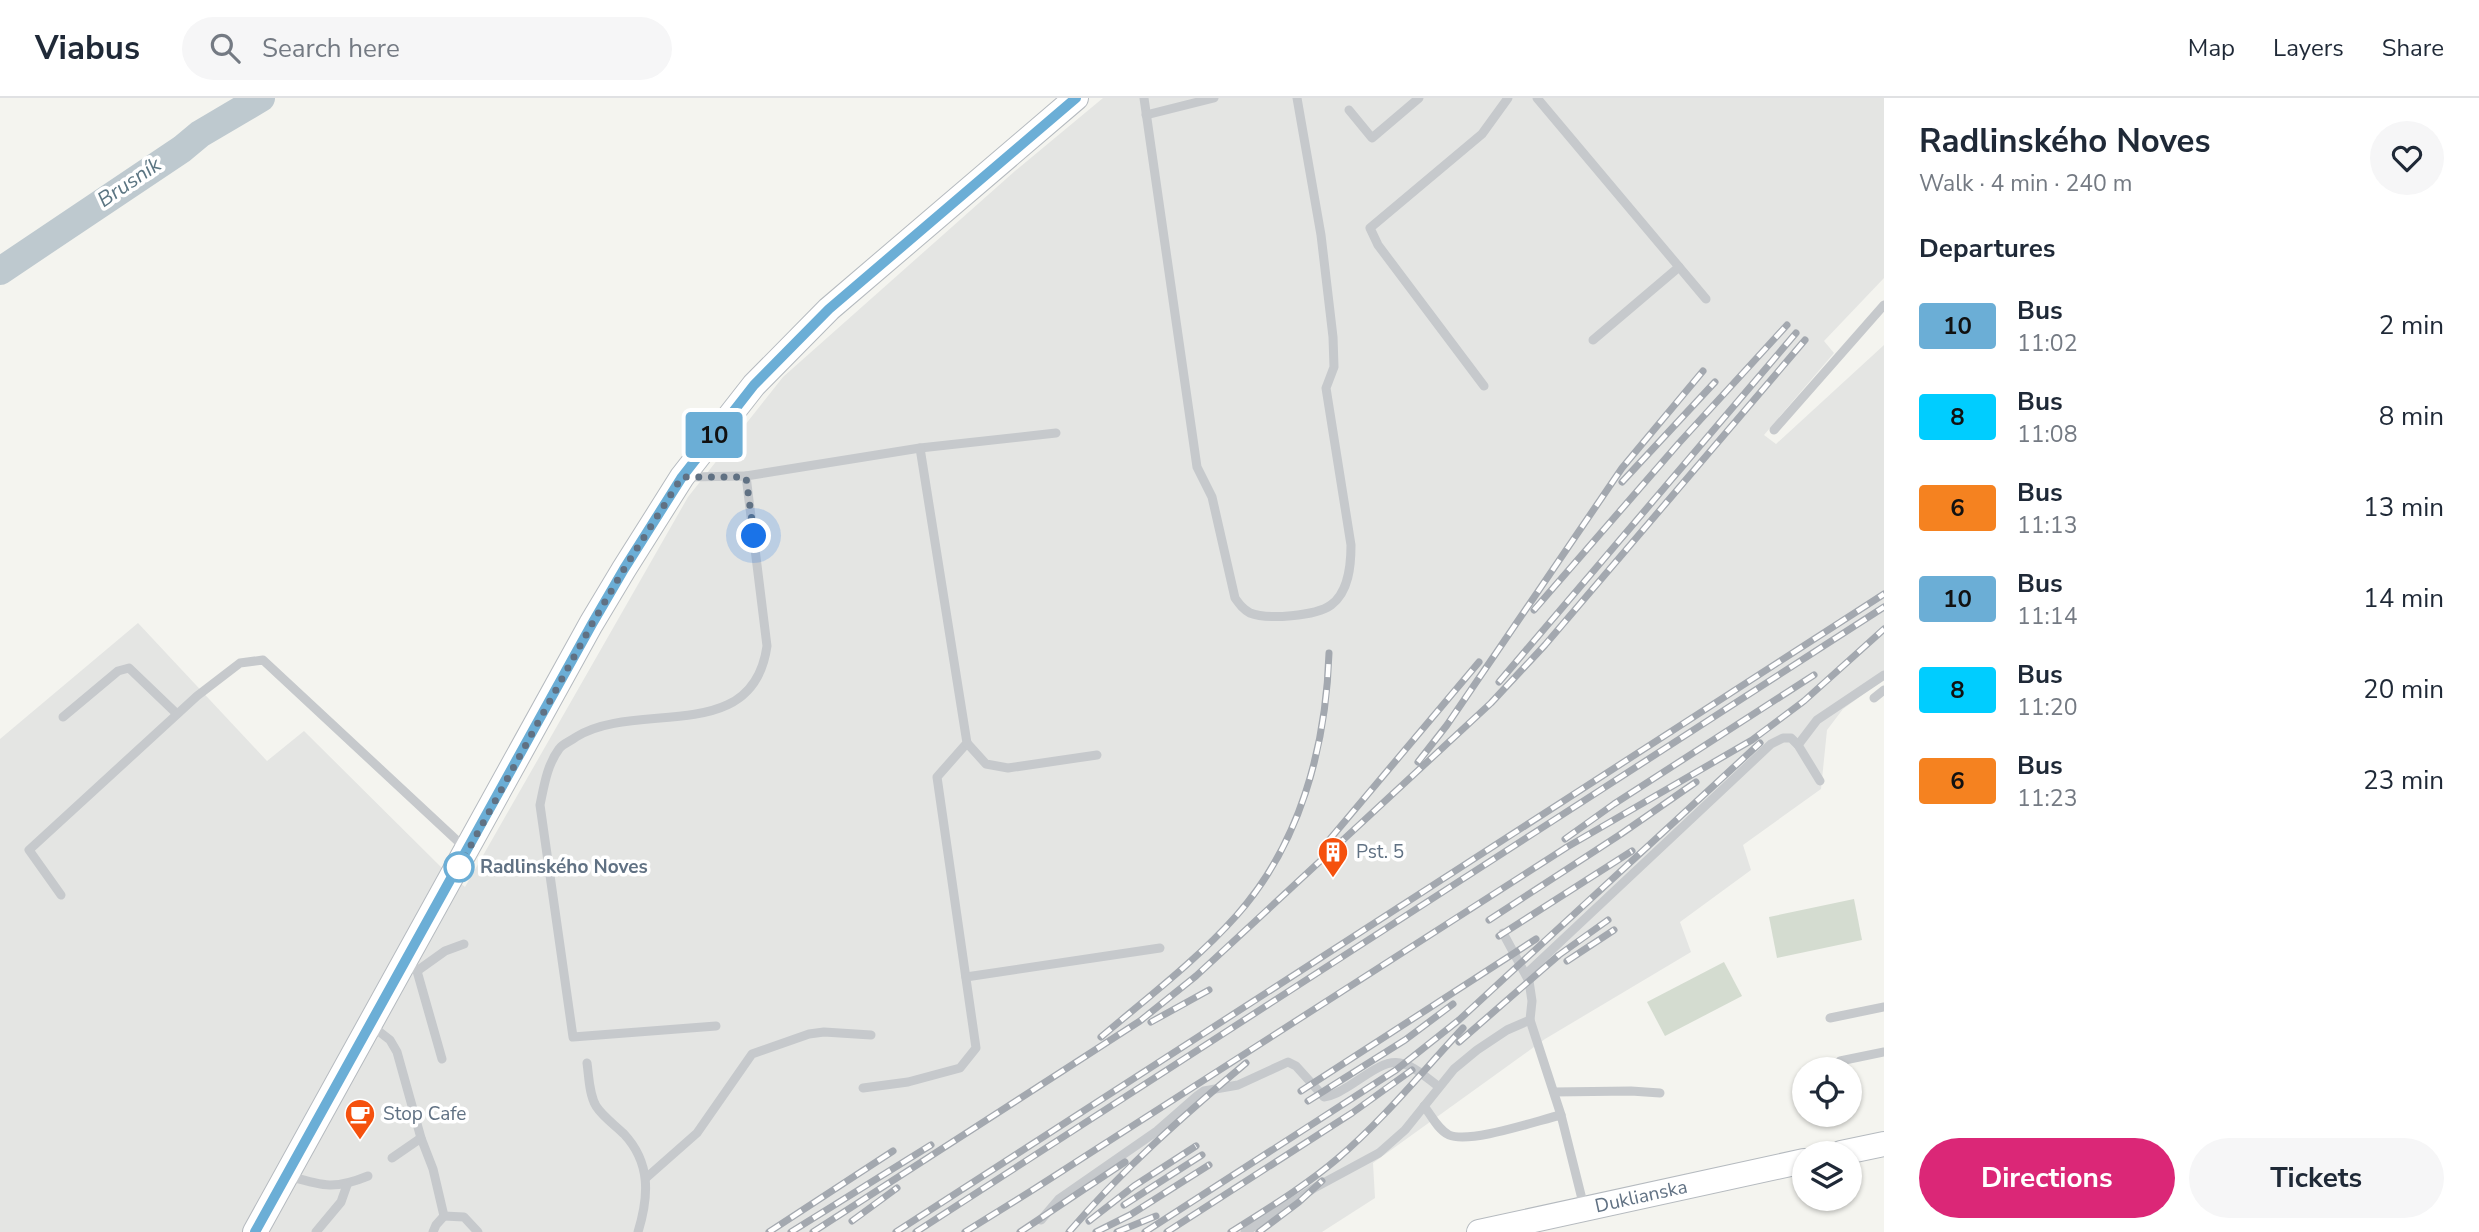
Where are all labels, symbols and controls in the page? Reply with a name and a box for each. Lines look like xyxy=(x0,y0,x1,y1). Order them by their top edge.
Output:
search box xyxy=(182,17,672,80)
text: Viabus xyxy=(35,26,140,71)
icon: search xyxy=(206,29,244,67)
text: Search here xyxy=(262,31,400,66)
text: Map xyxy=(2188,32,2235,64)
text: Layers xyxy=(2273,32,2344,64)
text: Share xyxy=(2382,32,2444,64)
text: Radlinského Noves xyxy=(1919,119,2211,164)
button: heart xyxy=(2370,121,2444,195)
water label: Brusník xyxy=(92,150,167,214)
text: Walk · 4 min · 240 m xyxy=(1919,168,2132,199)
text: Departures xyxy=(1919,231,2055,266)
text: Bus xyxy=(2017,293,2063,328)
text: 2 min xyxy=(2379,308,2444,343)
text: 10 xyxy=(1943,310,1972,342)
text: 11:02 xyxy=(2017,328,2077,359)
text: Bus xyxy=(2017,384,2063,419)
text: 8 min xyxy=(2379,399,2444,434)
text: 8 xyxy=(1950,401,1965,433)
line badge: 10 xyxy=(682,412,746,458)
text: 10 xyxy=(700,419,728,451)
text: 11:08 xyxy=(2017,419,2077,450)
text: Bus xyxy=(2017,475,2063,510)
text: 13 min xyxy=(2363,490,2444,525)
text: 6 xyxy=(1950,492,1965,524)
text: 11:13 xyxy=(2017,510,2077,541)
your location xyxy=(736,518,771,553)
text: Bus xyxy=(2017,566,2063,601)
text: 14 min xyxy=(2363,581,2444,616)
text: 10 xyxy=(1943,583,1972,615)
text: 11:14 xyxy=(2017,601,2077,632)
text: Bus xyxy=(2017,657,2063,692)
text: 20 min xyxy=(2363,672,2444,707)
text: 8 xyxy=(1950,674,1965,706)
text: 11:20 xyxy=(2017,692,2077,723)
text: Bus xyxy=(2017,748,2063,783)
text: 23 min xyxy=(2363,763,2444,798)
text: 6 xyxy=(1950,765,1965,797)
text: 11:23 xyxy=(2017,783,2077,814)
building icon: Pst. 5 xyxy=(1316,835,1350,879)
place label: Pst. 5 xyxy=(1356,839,1404,865)
marker: Radlinského Noves xyxy=(444,852,474,882)
place label: Radlinského Noves xyxy=(480,854,648,880)
map controls xyxy=(1792,1057,1862,1211)
button: locate xyxy=(1792,1057,1862,1127)
cafe icon: Stop Cafe xyxy=(343,1097,377,1141)
place label: Stop Cafe xyxy=(383,1101,466,1127)
button: Directions xyxy=(1919,1138,2175,1218)
button: Tickets xyxy=(2189,1138,2444,1218)
button: layers xyxy=(1792,1141,1862,1211)
street label: Duklianska xyxy=(1593,1174,1690,1219)

